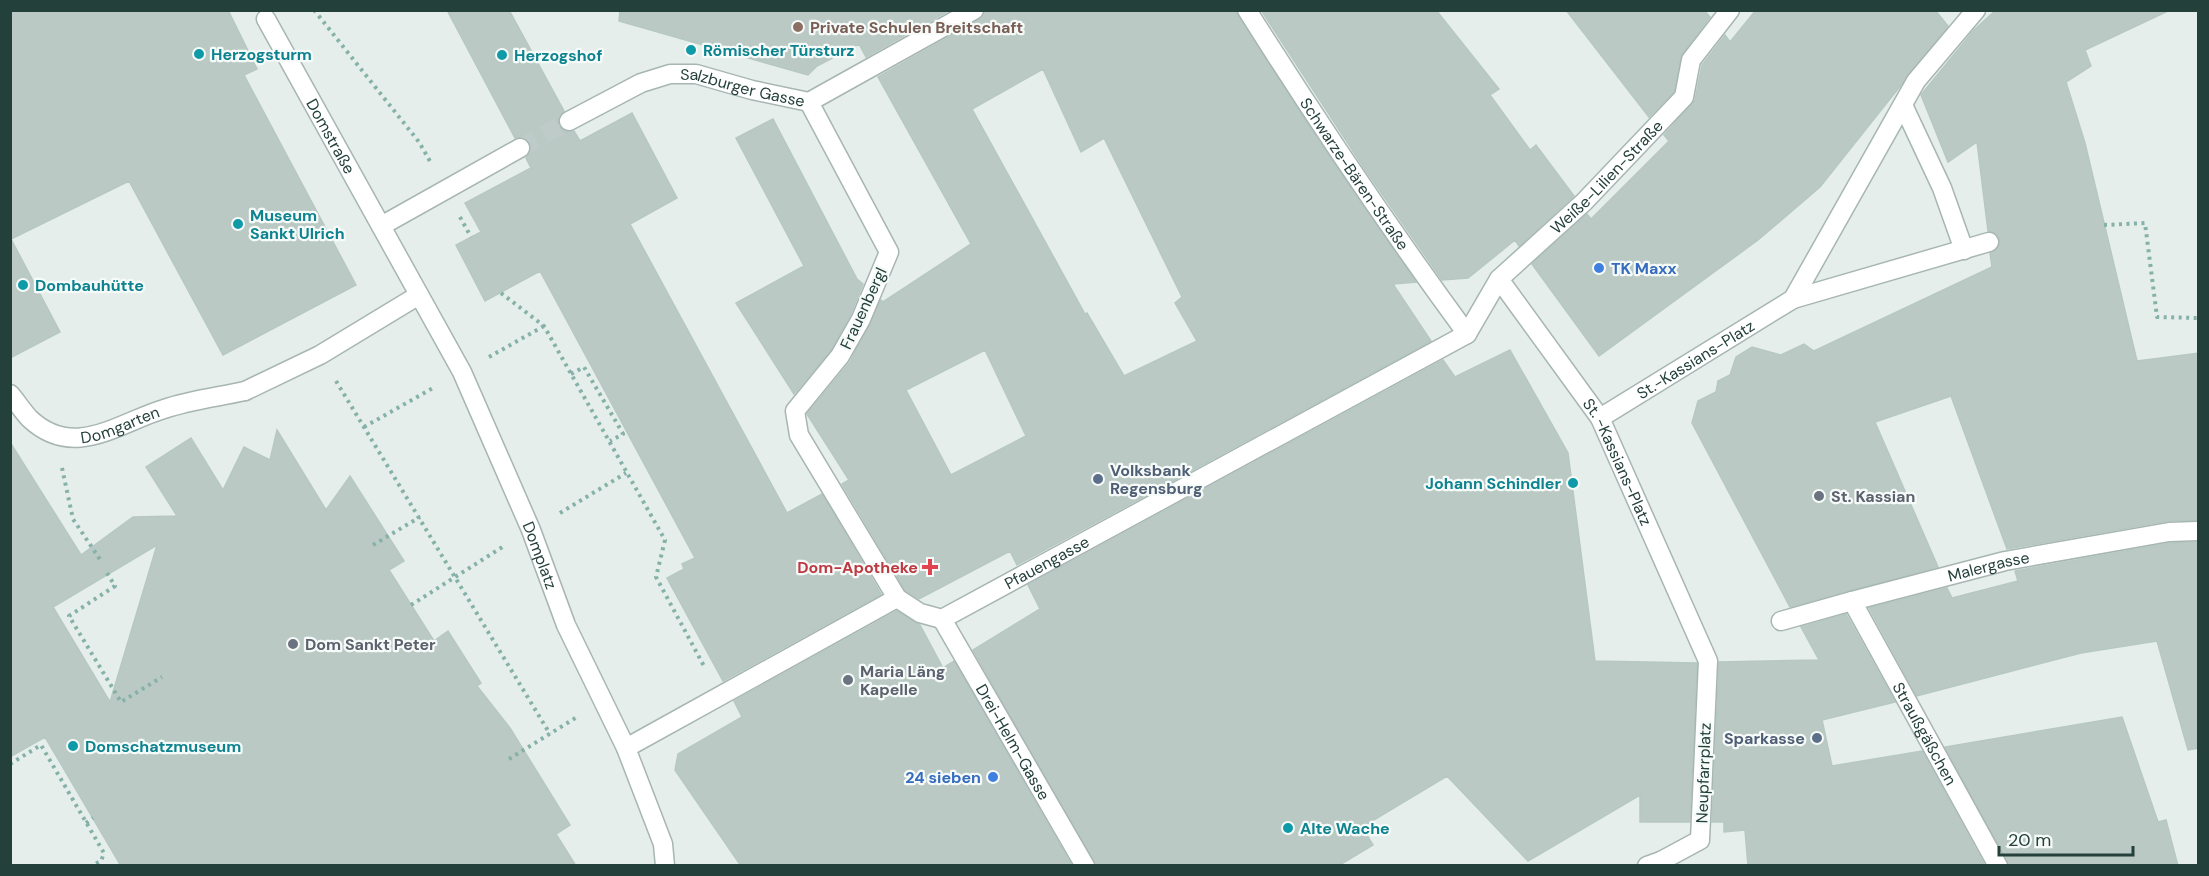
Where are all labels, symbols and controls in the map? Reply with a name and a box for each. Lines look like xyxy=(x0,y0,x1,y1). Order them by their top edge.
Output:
place label: Private Schulen Breitschaft xyxy=(810,17,1023,38)
marker: Private Schulen Breitschaft xyxy=(791,20,805,34)
place label: Römischer Türsturz xyxy=(703,40,855,61)
marker: Römischer Türsturz xyxy=(684,43,698,57)
place label: Herzogsturm xyxy=(211,44,312,65)
place label: Herzogshof xyxy=(514,45,602,66)
marker: Herzogsturm xyxy=(192,47,206,61)
marker: Herzogshof xyxy=(495,48,509,62)
street label: Salzburger Gasse xyxy=(680,64,807,112)
street label: Schwarze-Bären-Straße xyxy=(1295,94,1414,254)
street label: Domstraße xyxy=(301,95,360,178)
street label: Weiße-Lilien-Straße xyxy=(1546,116,1668,239)
place label: Museum Sankt Ulrich xyxy=(250,205,345,244)
marker: Museum Sankt Ulrich xyxy=(231,217,245,231)
place label: TK Maxx xyxy=(1611,258,1677,279)
marker: TK Maxx xyxy=(1592,261,1606,275)
street label: Frauenbergl xyxy=(835,264,892,353)
place label: Dombauhütte xyxy=(35,275,144,296)
marker: Dombauhütte xyxy=(16,278,30,292)
street label: St.-Kassians-Platz xyxy=(1633,315,1758,404)
street label: St. -Kassians-Platz xyxy=(1578,394,1657,529)
street label: Domgarten xyxy=(79,401,162,449)
place label: Volksbank Regensburg xyxy=(1110,460,1203,499)
marker: Volksbank Regensburg xyxy=(1091,472,1105,486)
place label: Johann Schindler xyxy=(1425,473,1561,494)
marker: Johann Schindler xyxy=(1566,476,1580,490)
place label: St. Kassian xyxy=(1831,486,1915,507)
marker: St. Kassian xyxy=(1812,489,1826,503)
street label: Domplatz xyxy=(518,518,562,592)
street label: Pfauengasse xyxy=(1001,531,1093,594)
street label: Malergasse xyxy=(1946,547,2031,587)
place label: Dom-Apotheke xyxy=(797,557,918,578)
marker: Dom-Apotheke xyxy=(923,560,937,574)
place label: Dom Sankt Peter xyxy=(305,634,436,655)
marker: Dom Sankt Peter xyxy=(286,637,300,651)
place label: Maria Läng Kapelle xyxy=(860,661,945,700)
marker: Maria Läng Kapelle xyxy=(841,673,855,687)
street label: Straußgäßchen xyxy=(1888,678,1961,789)
street label: Drei-Helm-Gasse xyxy=(971,680,1055,804)
street label: Neupfarrplatz xyxy=(1691,722,1716,824)
place label: Sparkasse xyxy=(1724,728,1805,749)
marker: Sparkasse xyxy=(1810,731,1824,745)
place label: Domschatzmuseum xyxy=(85,736,241,757)
marker: Domschatzmuseum xyxy=(66,739,80,753)
place label: 24 sieben xyxy=(905,767,981,788)
marker: 24 sieben xyxy=(986,770,1000,784)
place label: Alte Wache xyxy=(1300,818,1390,839)
scale bar xyxy=(1999,819,2132,857)
marker: Alte Wache xyxy=(1281,821,1295,835)
text: 20 m xyxy=(2008,828,2051,852)

